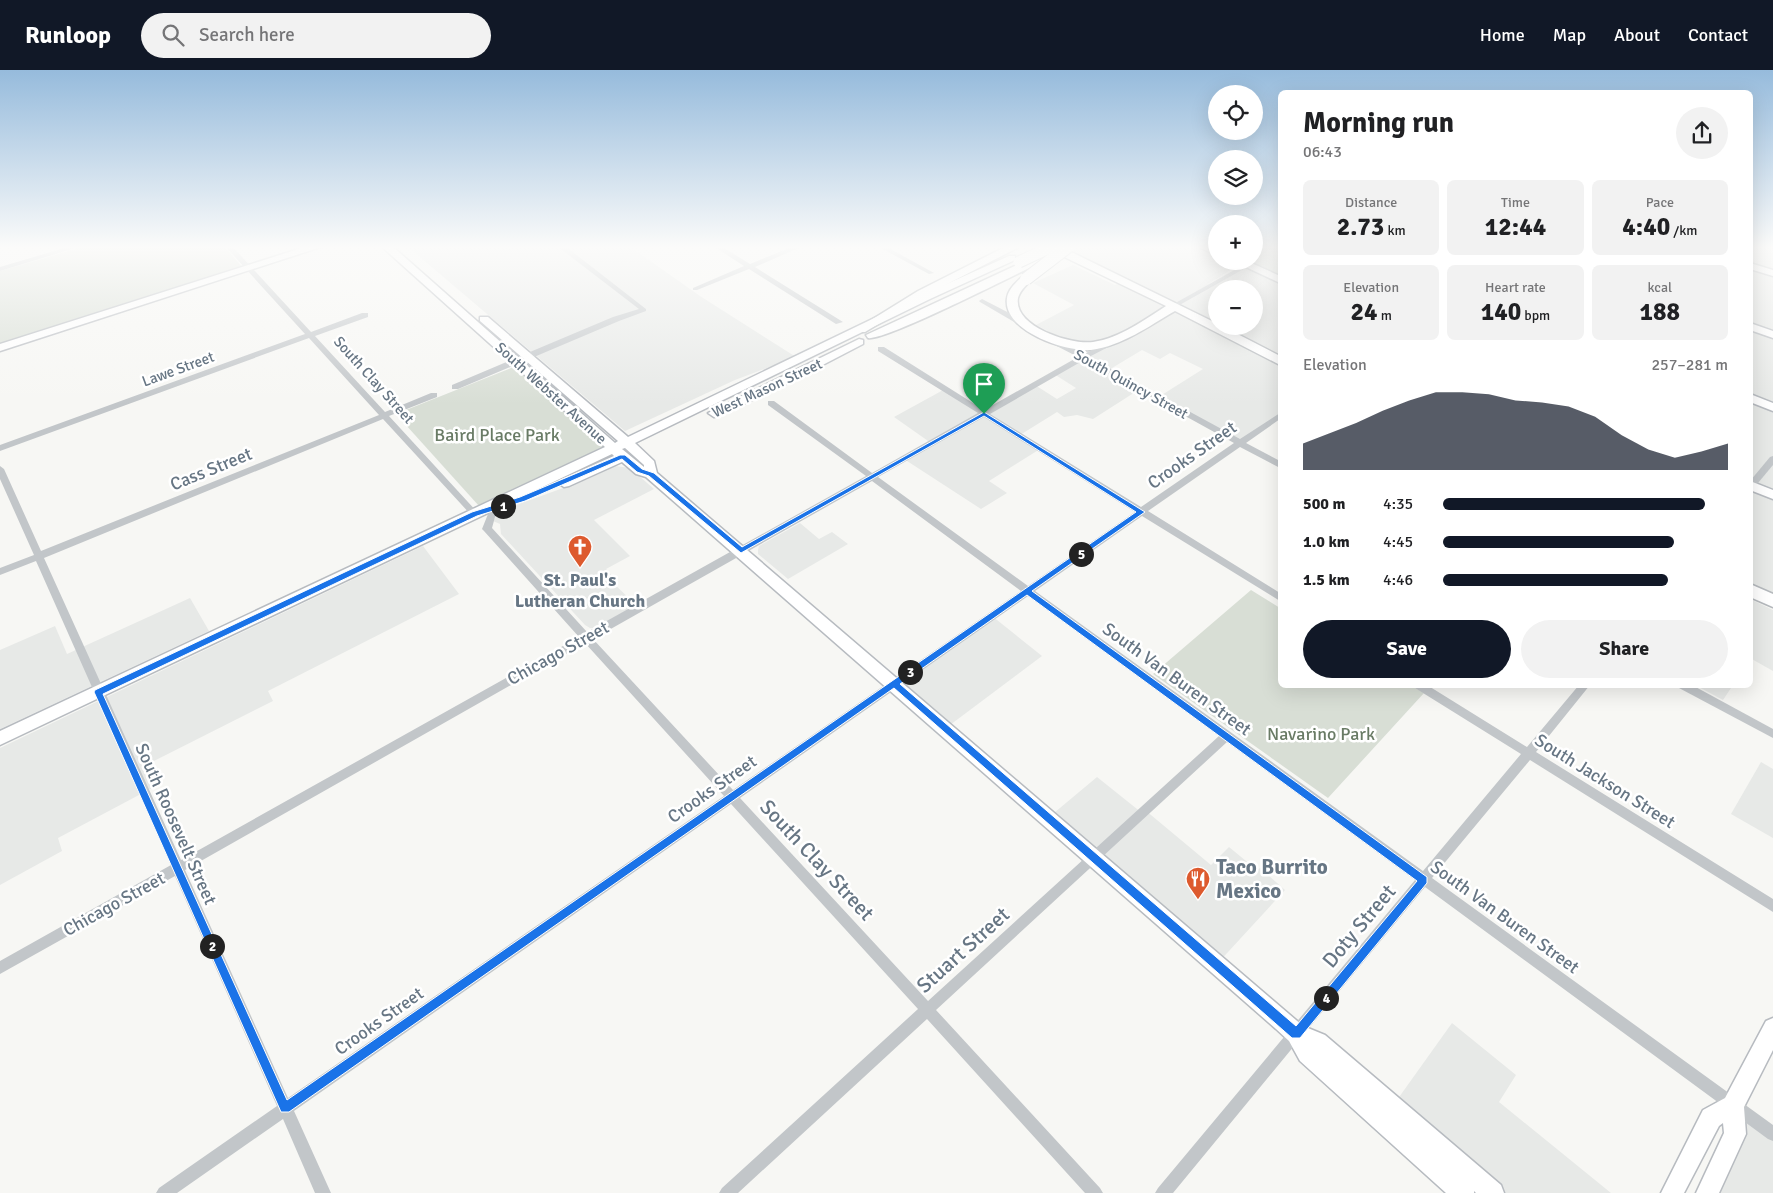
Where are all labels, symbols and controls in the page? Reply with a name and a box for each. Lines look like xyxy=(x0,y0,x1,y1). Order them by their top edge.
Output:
search box xyxy=(141,13,491,58)
text: Runloop xyxy=(25,20,111,50)
icon: search xyxy=(159,21,187,49)
text: Search here xyxy=(199,23,295,47)
text: Home xyxy=(1480,24,1525,46)
text: Map xyxy=(1553,24,1586,46)
text: About xyxy=(1614,24,1660,46)
text: Contact xyxy=(1688,24,1748,46)
map controls xyxy=(1208,85,1263,335)
button: locate xyxy=(1208,85,1263,140)
text: Morning run xyxy=(1303,106,1454,140)
button: share xyxy=(1676,107,1728,159)
text: 06:43 xyxy=(1303,142,1342,162)
button: layers xyxy=(1208,150,1263,205)
text: Distance xyxy=(1345,194,1397,211)
text: Time xyxy=(1501,194,1530,211)
text: Pace xyxy=(1646,194,1674,211)
text: 2.73 xyxy=(1337,211,1384,242)
text: 12:44 xyxy=(1485,211,1546,242)
text: 4:40 xyxy=(1622,211,1670,242)
button: + xyxy=(1208,215,1263,270)
text: km xyxy=(1384,222,1406,239)
text: /km xyxy=(1670,222,1697,239)
text: Elevation xyxy=(1343,279,1399,296)
text: Heart rate xyxy=(1485,279,1546,296)
text: kcal xyxy=(1648,279,1672,296)
button: − xyxy=(1208,280,1263,335)
text: 24 xyxy=(1351,296,1378,327)
text: 140 xyxy=(1481,296,1521,327)
text: 188 xyxy=(1640,296,1680,327)
text: m xyxy=(1378,307,1392,324)
text: bpm xyxy=(1521,307,1550,324)
street label: South Clay Street xyxy=(330,333,418,427)
street label: South Webster Avenue xyxy=(492,338,610,448)
street label: South Quincy Street xyxy=(1071,345,1191,423)
street label: Lawe Street xyxy=(139,348,217,390)
street label: West Mason Street xyxy=(709,355,825,421)
text: Elevation xyxy=(1303,355,1367,375)
text: 257–281 m xyxy=(1651,355,1728,375)
pin xyxy=(963,363,1005,414)
icon: arrive xyxy=(970,370,998,398)
street label: Crooks Street xyxy=(1143,416,1241,494)
park label: Baird Place Park xyxy=(434,424,560,446)
street label: Cass Street xyxy=(167,443,255,495)
pin: 1 xyxy=(490,494,516,518)
text: 500 m xyxy=(1303,494,1345,514)
text: 4:35 xyxy=(1383,494,1413,514)
text: 1 xyxy=(500,498,507,515)
text: 1.0 km xyxy=(1303,532,1350,552)
text: 4:45 xyxy=(1383,532,1413,552)
church icon: St. Paul's Lutheran Church xyxy=(567,534,593,568)
pin: 5 xyxy=(1068,542,1094,566)
text: 5 xyxy=(1078,546,1085,563)
place label: St. Paul's Lutheran Church xyxy=(515,569,645,612)
text: 1.5 km xyxy=(1303,570,1350,590)
text: 4:46 xyxy=(1383,570,1413,590)
street label: Chicago Street xyxy=(503,616,613,690)
street label: South Van Buren Street xyxy=(1098,618,1256,740)
button: Save xyxy=(1303,620,1511,678)
button: Share xyxy=(1521,620,1728,678)
pin: 3 xyxy=(898,660,922,684)
text: 3 xyxy=(907,664,914,681)
park label: Navarino Park xyxy=(1267,723,1375,745)
street label: South Jackson Street xyxy=(1531,729,1679,833)
street label: South Roosevelt Street xyxy=(130,740,222,908)
street label: Crooks Street xyxy=(663,750,761,828)
street label: South Clay Street xyxy=(754,794,880,926)
place label: Taco Burrito Mexico xyxy=(1216,854,1328,904)
street label: South Van Buren Street xyxy=(1426,856,1584,978)
restaurant icon: Taco Burrito Mexico xyxy=(1185,866,1211,900)
street label: Chicago Street xyxy=(59,867,169,941)
street label: Doty Street xyxy=(1317,879,1401,973)
street label: Stuart Street xyxy=(911,902,1015,998)
pin: 2 xyxy=(200,934,224,958)
text: 2 xyxy=(209,938,216,955)
street label: Crooks Street xyxy=(330,982,428,1060)
pin: 4 xyxy=(1314,986,1338,1010)
text: 4 xyxy=(1323,990,1330,1007)

